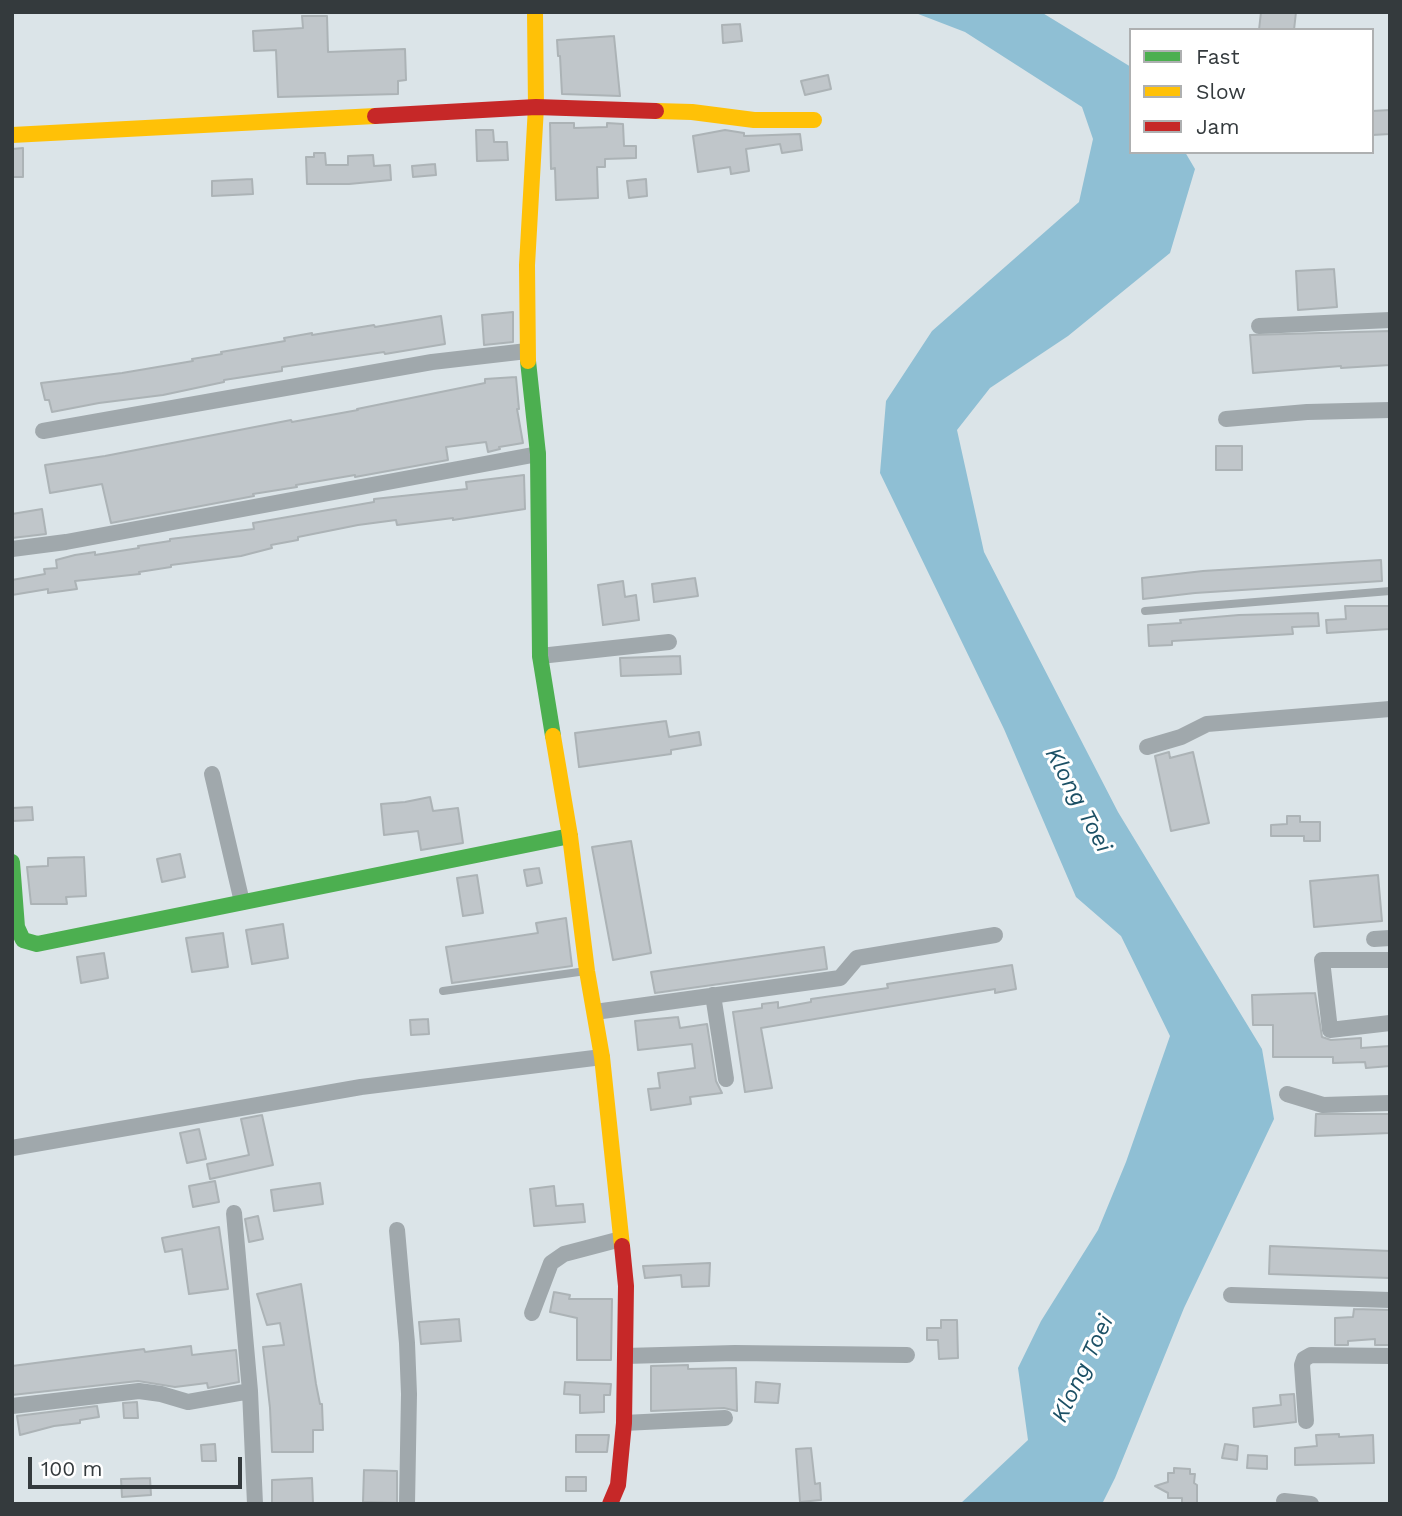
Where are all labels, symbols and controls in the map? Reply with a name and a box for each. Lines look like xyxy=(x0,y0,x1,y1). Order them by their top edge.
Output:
legend xyxy=(1129,28,1374,154)
text: Fast xyxy=(1196,44,1240,69)
text: Slow xyxy=(1196,79,1246,104)
text: Jam xyxy=(1196,114,1239,139)
water label: Klong Toei xyxy=(1039,743,1117,857)
water label: Klong Toei xyxy=(1046,1311,1120,1427)
scale bar xyxy=(32,1442,245,1486)
text: 100 m xyxy=(41,1456,103,1481)

